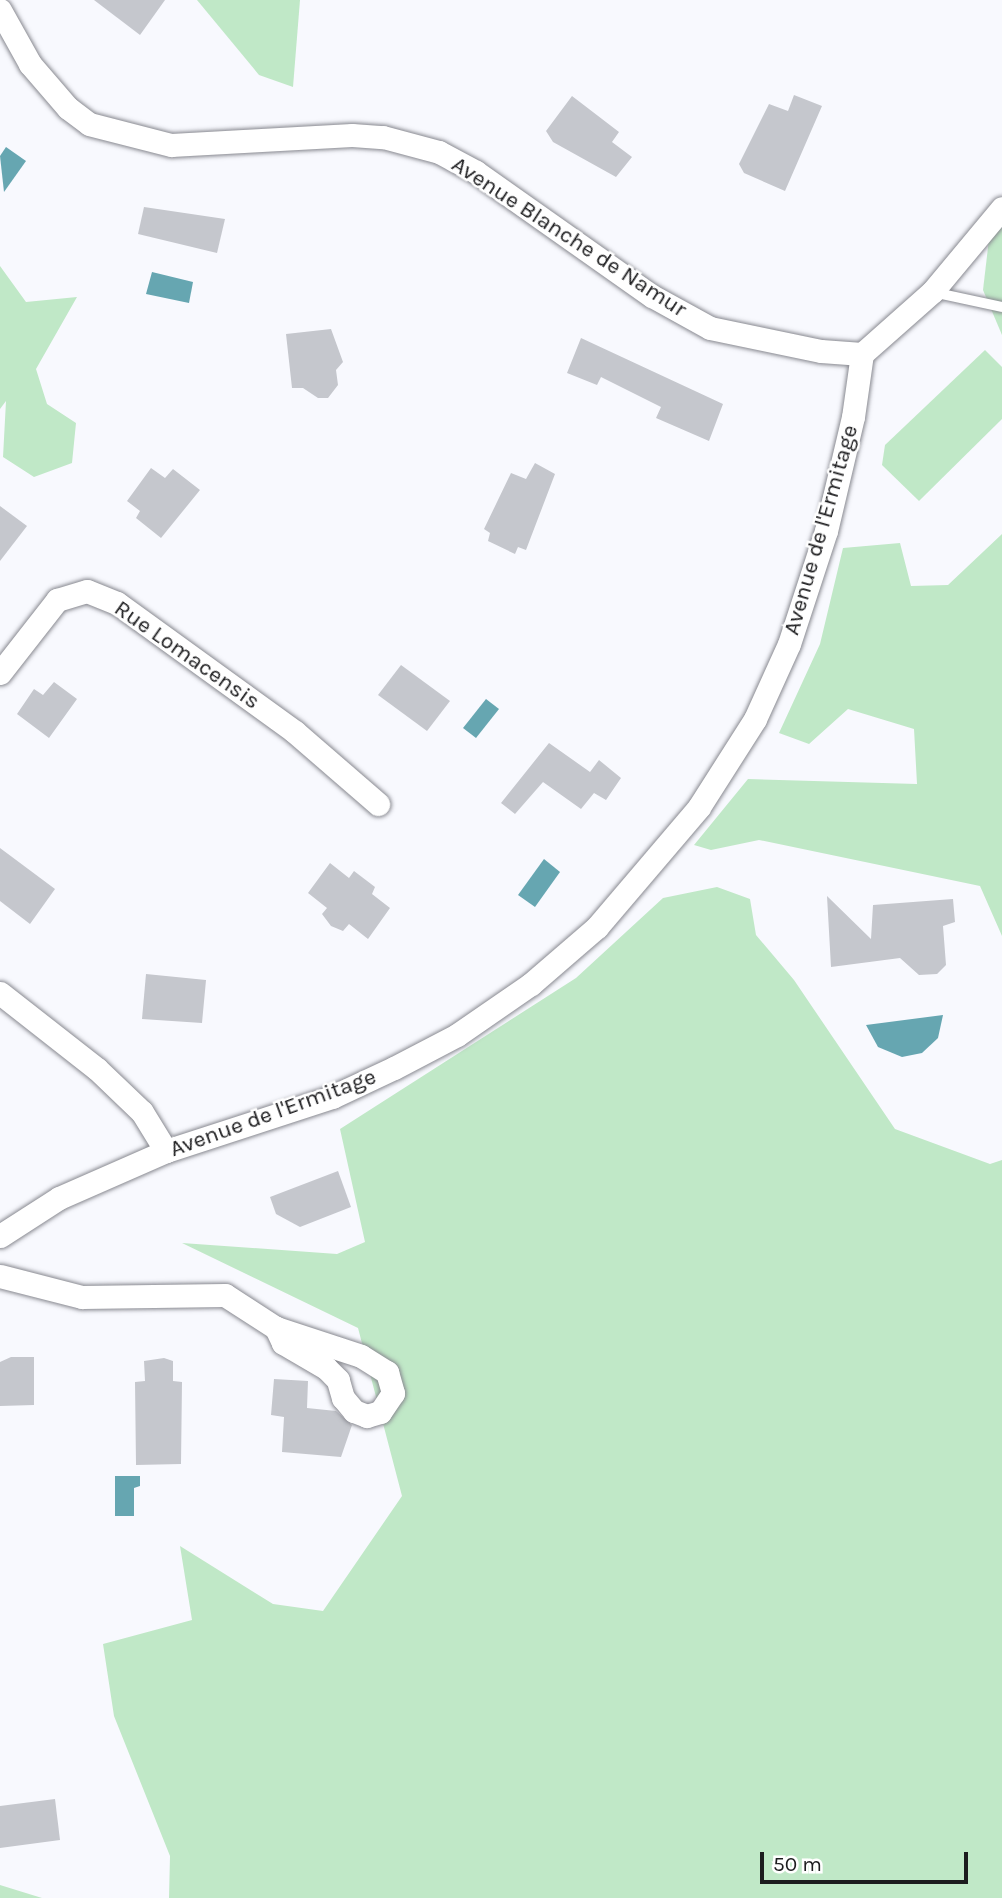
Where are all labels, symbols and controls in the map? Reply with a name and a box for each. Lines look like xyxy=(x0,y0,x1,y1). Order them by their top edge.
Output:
street label: Avenue Blanche de Namur xyxy=(446,151,692,323)
street label: Avenue de l'Ermitage xyxy=(778,422,864,638)
street label: Rue Lomacensis xyxy=(109,595,265,715)
street label: Avenue de l'Ermitage xyxy=(166,1063,380,1163)
scale bar xyxy=(764,1839,972,1883)
text: 50 m xyxy=(773,1852,822,1876)

